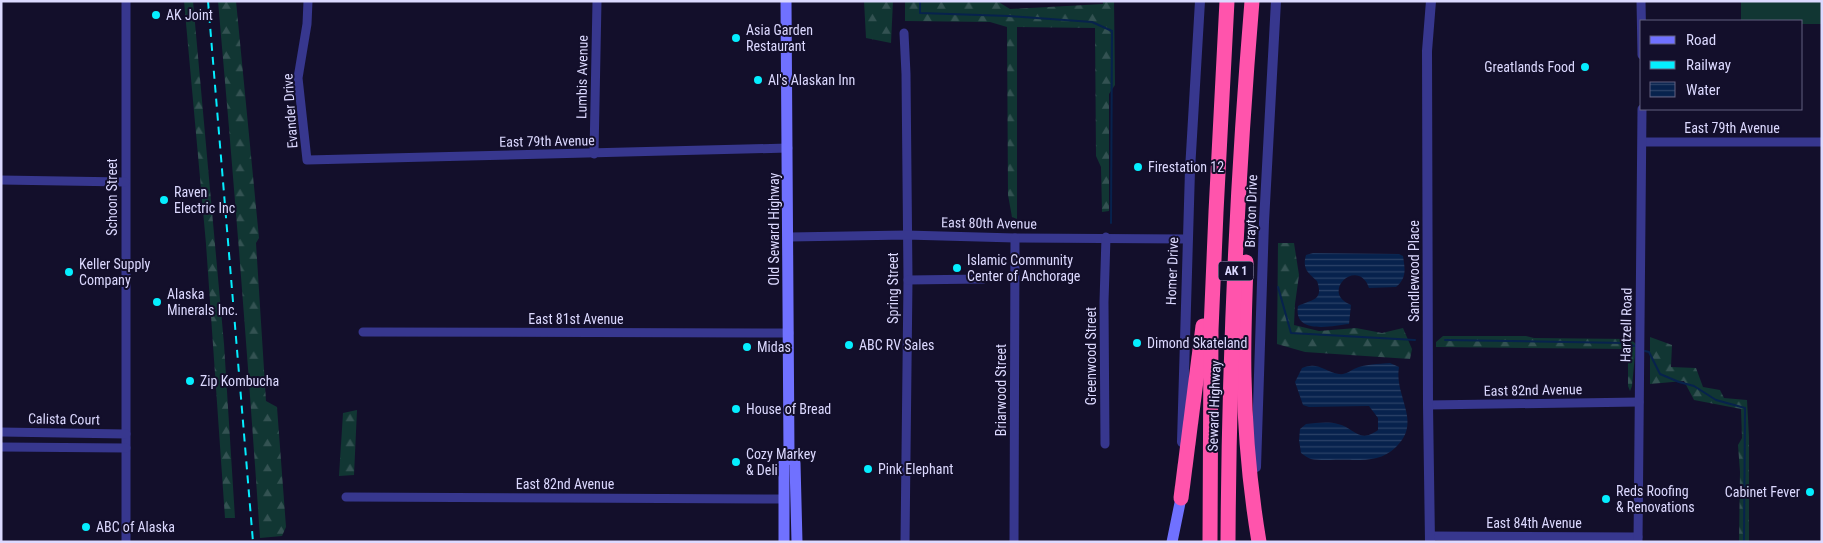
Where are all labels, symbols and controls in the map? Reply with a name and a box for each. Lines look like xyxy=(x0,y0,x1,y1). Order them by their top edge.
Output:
place label: AK Joint xyxy=(166,7,213,23)
marker: AK Joint xyxy=(150,9,162,21)
legend xyxy=(1640,20,1803,110)
place label: Asia Garden Restaurant xyxy=(746,22,813,54)
text: Road xyxy=(1686,31,1716,49)
marker: Asia Garden Restaurant xyxy=(730,32,742,44)
street label: Lumbis Avenue xyxy=(573,35,591,119)
text: Railway xyxy=(1686,56,1731,74)
place label: Greatlands Food xyxy=(1484,59,1575,75)
marker: Greatlands Food xyxy=(1579,61,1591,73)
place label: Al's Alaskan Inn xyxy=(768,72,855,88)
street label: Evander Drive xyxy=(279,73,301,149)
marker: Al's Alaskan Inn xyxy=(752,74,764,86)
text: Water xyxy=(1686,81,1721,99)
street label: East 79th Avenue xyxy=(1684,120,1780,136)
street label: East 79th Avenue xyxy=(499,132,595,150)
street label: Schoon Street xyxy=(104,158,120,236)
place label: Firestation 12 xyxy=(1148,159,1224,175)
marker: Firestation 12 xyxy=(1132,161,1144,173)
street label: Old Seward Highway xyxy=(766,172,782,285)
street label: Brayton Drive xyxy=(1242,174,1260,248)
place label: Raven Electric Inc xyxy=(174,184,235,216)
marker: Raven Electric Inc xyxy=(158,194,170,206)
street label: East 80th Avenue xyxy=(941,214,1037,232)
street label: Sandlewood Place xyxy=(1406,220,1422,322)
street label: Homer Drive xyxy=(1163,236,1181,305)
street label: Spring Street xyxy=(885,252,901,324)
place label: Islamic Community Center of Anchorage xyxy=(967,252,1081,284)
place label: Keller Supply Company xyxy=(79,256,151,288)
marker: Islamic Community Center of Anchorage xyxy=(951,262,963,274)
road number: AK 1 xyxy=(1218,262,1254,280)
marker: Keller Supply Company xyxy=(63,266,75,278)
place label: Alaska Minerals Inc. xyxy=(167,286,238,318)
street label: Hartzell Road xyxy=(1617,288,1635,362)
marker: Alaska Minerals Inc. xyxy=(151,296,163,308)
street label: Greenwood Street xyxy=(1083,307,1099,405)
street label: East 81st Avenue xyxy=(528,311,624,327)
place label: Dimond Skateland xyxy=(1147,335,1247,351)
place label: ABC RV Sales xyxy=(859,337,934,353)
marker: Dimond Skateland xyxy=(1131,337,1143,349)
place label: Midas xyxy=(757,339,791,355)
marker: ABC RV Sales xyxy=(843,339,855,351)
marker: Midas xyxy=(741,341,753,353)
street label: Briarwood Street xyxy=(993,344,1009,436)
street label: Seward Highway xyxy=(1204,360,1224,452)
place label: Zip Kombucha xyxy=(200,373,279,389)
marker: Zip Kombucha xyxy=(184,375,196,387)
street label: East 82nd Avenue xyxy=(1484,381,1583,399)
place label: House of Bread xyxy=(746,401,831,417)
marker: House of Bread xyxy=(730,403,742,415)
street label: Calista Court xyxy=(28,410,100,428)
place label: Cozy Markey & Deli xyxy=(746,446,816,478)
marker: Cozy Markey & Deli xyxy=(730,456,742,468)
place label: Pink Elephant xyxy=(878,461,953,477)
marker: Pink Elephant xyxy=(862,463,874,475)
street label: East 82nd Avenue xyxy=(516,476,615,492)
place label: Reds Roofing & Renovations xyxy=(1616,483,1695,515)
place label: Cabinet Fever xyxy=(1725,484,1800,500)
marker: Cabinet Fever xyxy=(1804,486,1816,498)
marker: Reds Roofing & Renovations xyxy=(1600,493,1612,505)
street label: East 84th Avenue xyxy=(1486,515,1582,531)
place label: ABC of Alaska xyxy=(96,519,175,535)
marker: ABC of Alaska xyxy=(80,521,92,533)

